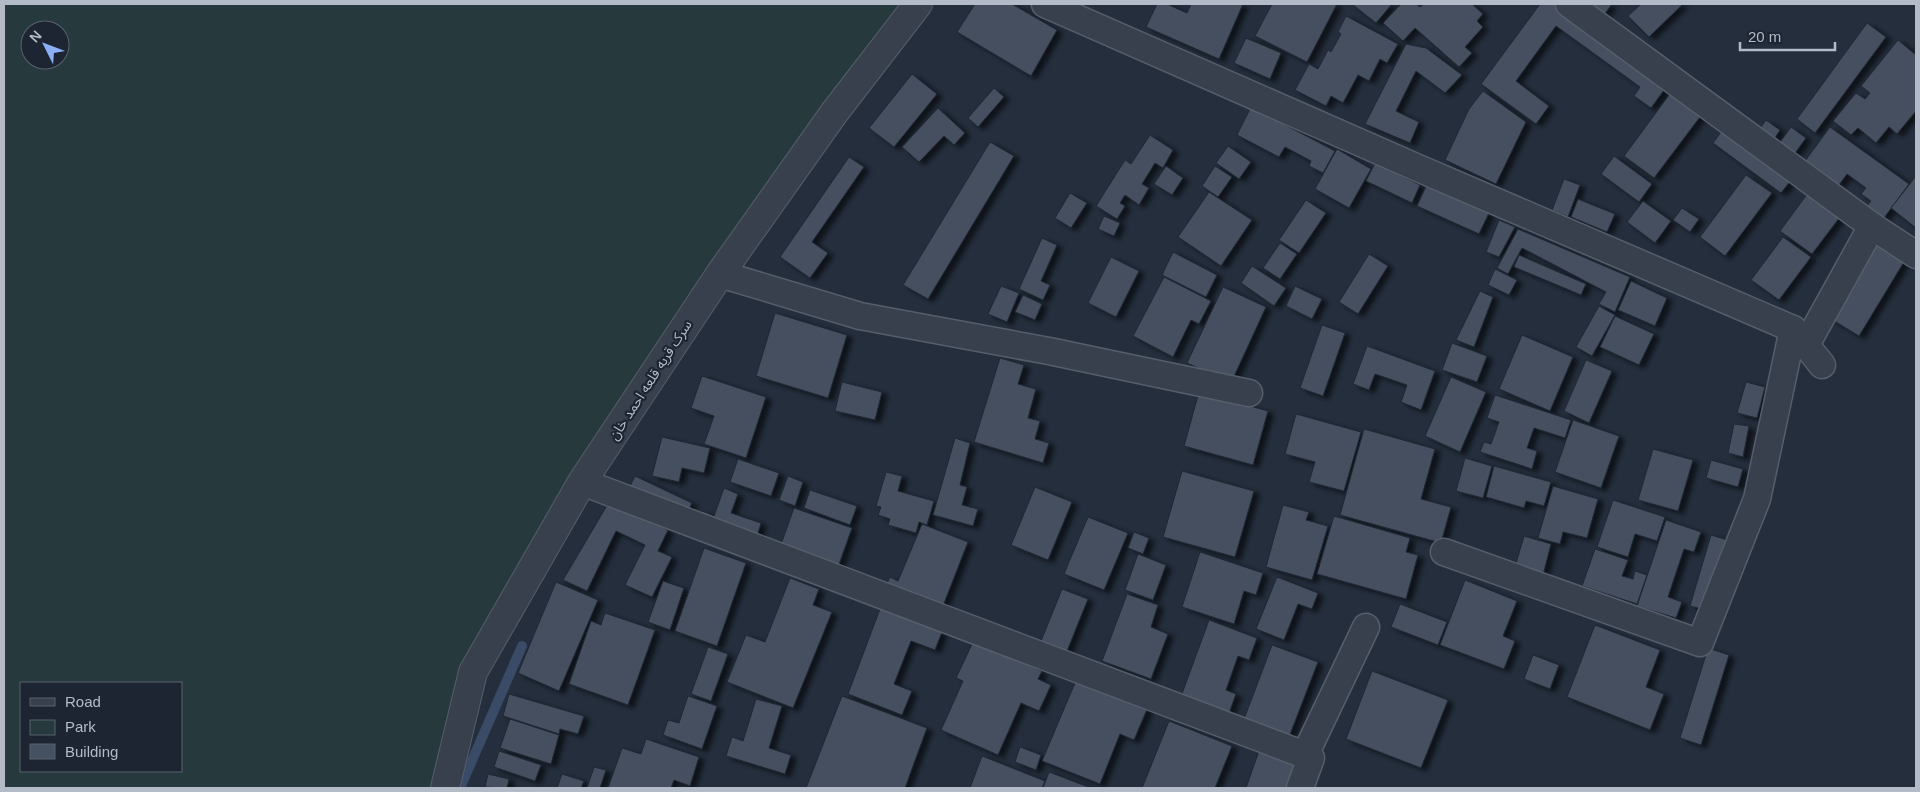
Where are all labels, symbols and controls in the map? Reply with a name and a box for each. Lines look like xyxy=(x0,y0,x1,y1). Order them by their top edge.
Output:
north arrow xyxy=(20,20,70,70)
scale bar xyxy=(1740,20,1835,52)
text: N xyxy=(26,27,45,45)
text: 20 m xyxy=(1748,28,1781,45)
street label: سرک قریه قلعه احمد خان xyxy=(605,317,696,444)
legend xyxy=(20,682,182,772)
text: Road xyxy=(65,693,101,710)
text: Park xyxy=(65,718,96,735)
text: Building xyxy=(65,743,118,760)

